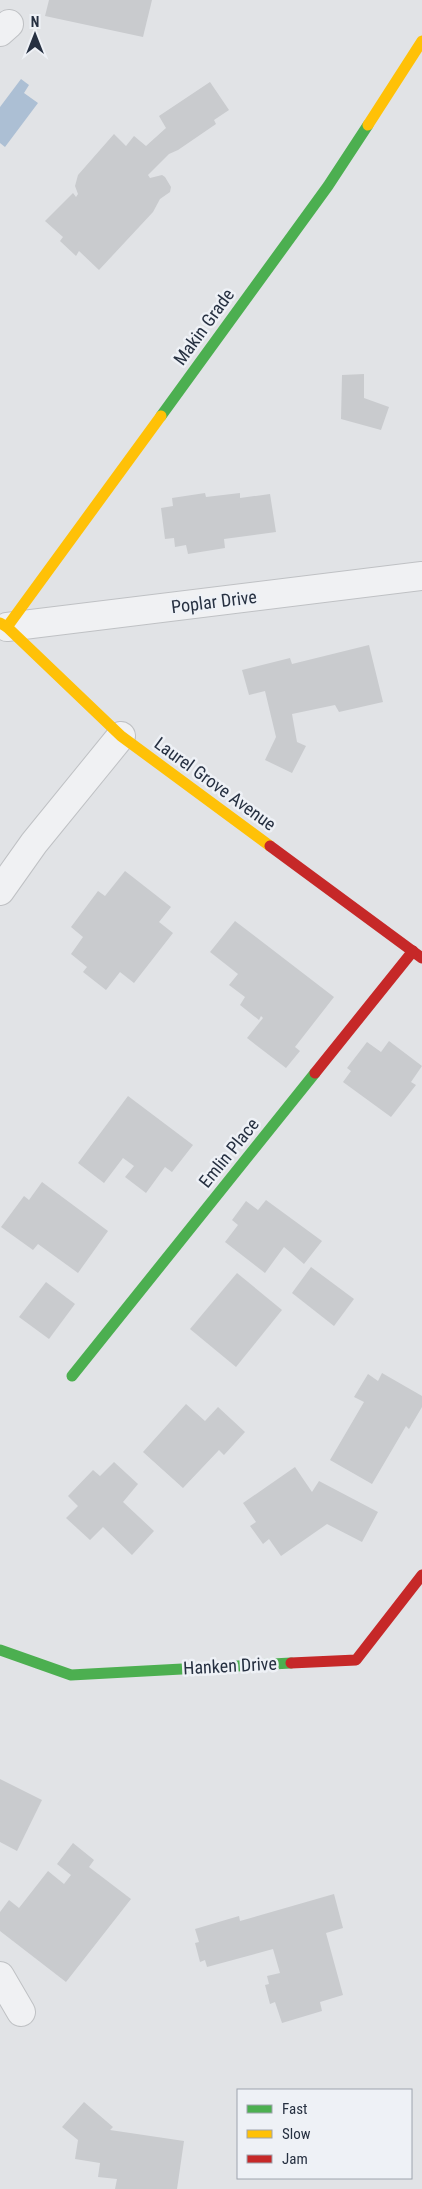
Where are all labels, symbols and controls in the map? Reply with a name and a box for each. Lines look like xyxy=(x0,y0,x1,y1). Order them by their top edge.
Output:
north arrow xyxy=(10,10,60,60)
text: N xyxy=(31,14,39,30)
street label: Makin Grade xyxy=(169,285,238,369)
street label: Poplar Drive xyxy=(170,586,258,617)
street label: Laurel Grove Avenue xyxy=(151,733,280,835)
street label: Emlin Place xyxy=(194,1114,263,1192)
street label: Hanken Drive xyxy=(183,1653,277,1678)
legend xyxy=(237,2089,412,2179)
text: Fast xyxy=(282,2100,307,2118)
text: Slow xyxy=(282,2125,311,2143)
text: Jam xyxy=(282,2150,308,2168)

